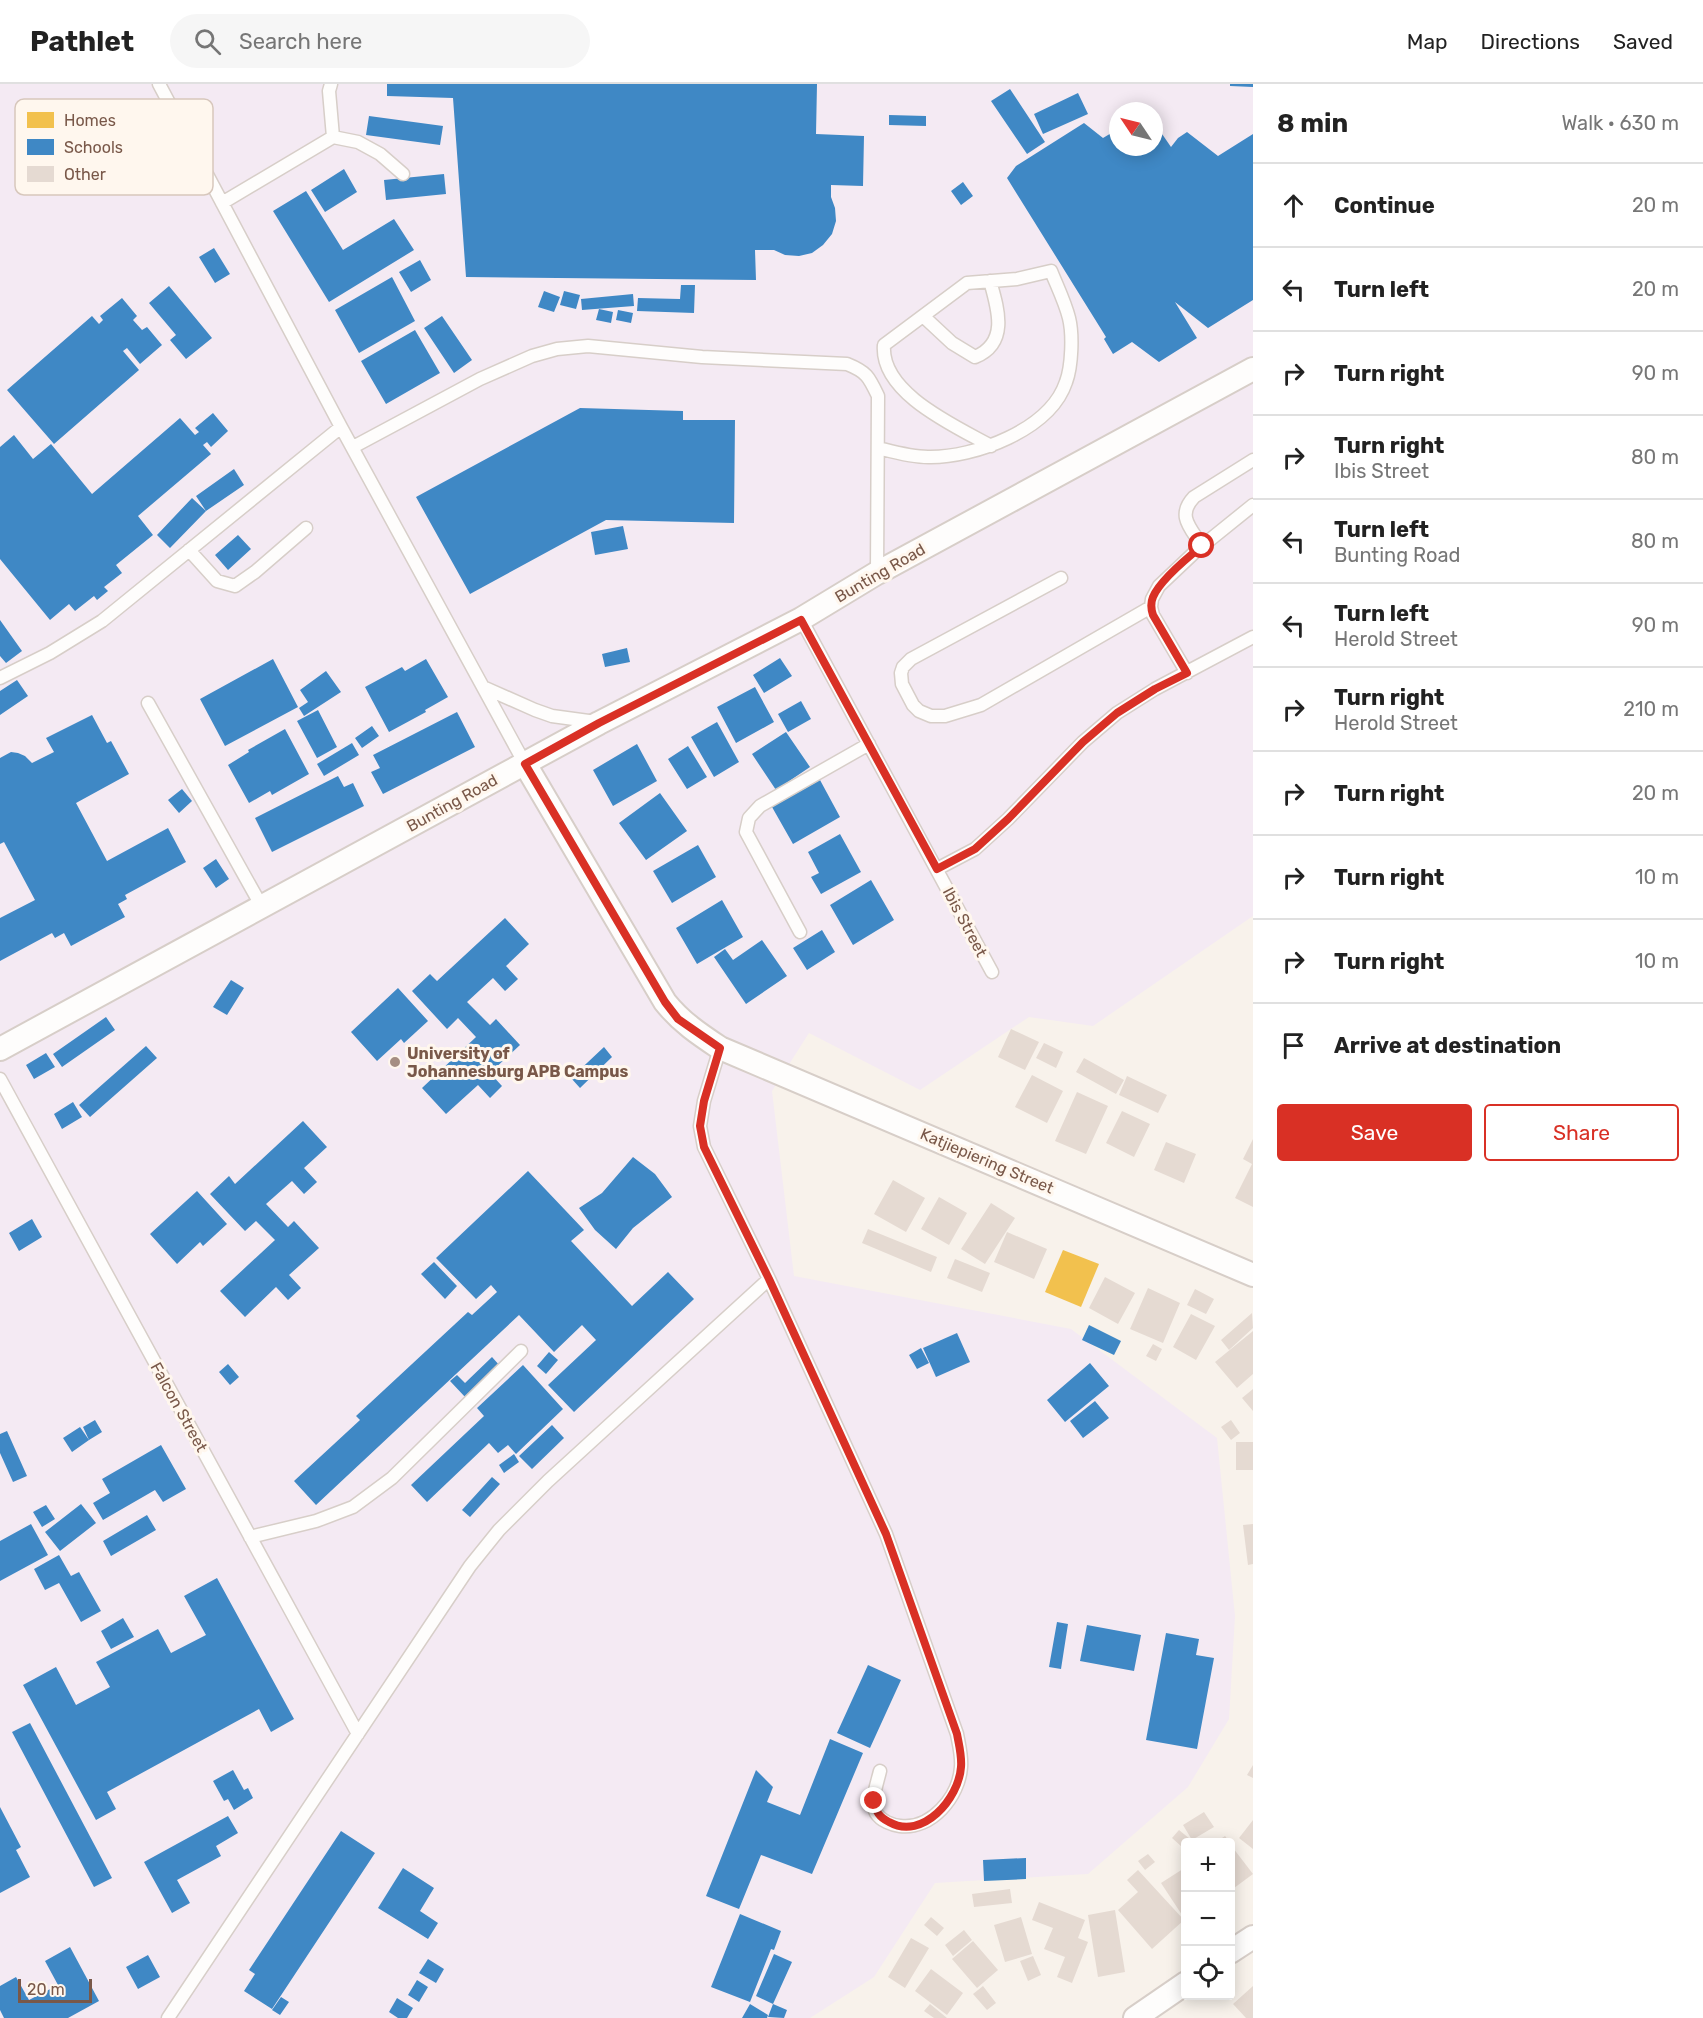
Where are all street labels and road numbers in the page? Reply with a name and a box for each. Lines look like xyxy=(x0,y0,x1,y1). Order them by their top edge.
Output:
street label: Bunting Road xyxy=(831,539,929,607)
street label: Bunting Road xyxy=(403,770,501,836)
street label: Ibis Street xyxy=(939,884,991,960)
street label: Katjiepiering Street xyxy=(917,1124,1057,1198)
street label: Falcon Street xyxy=(147,1359,211,1455)

